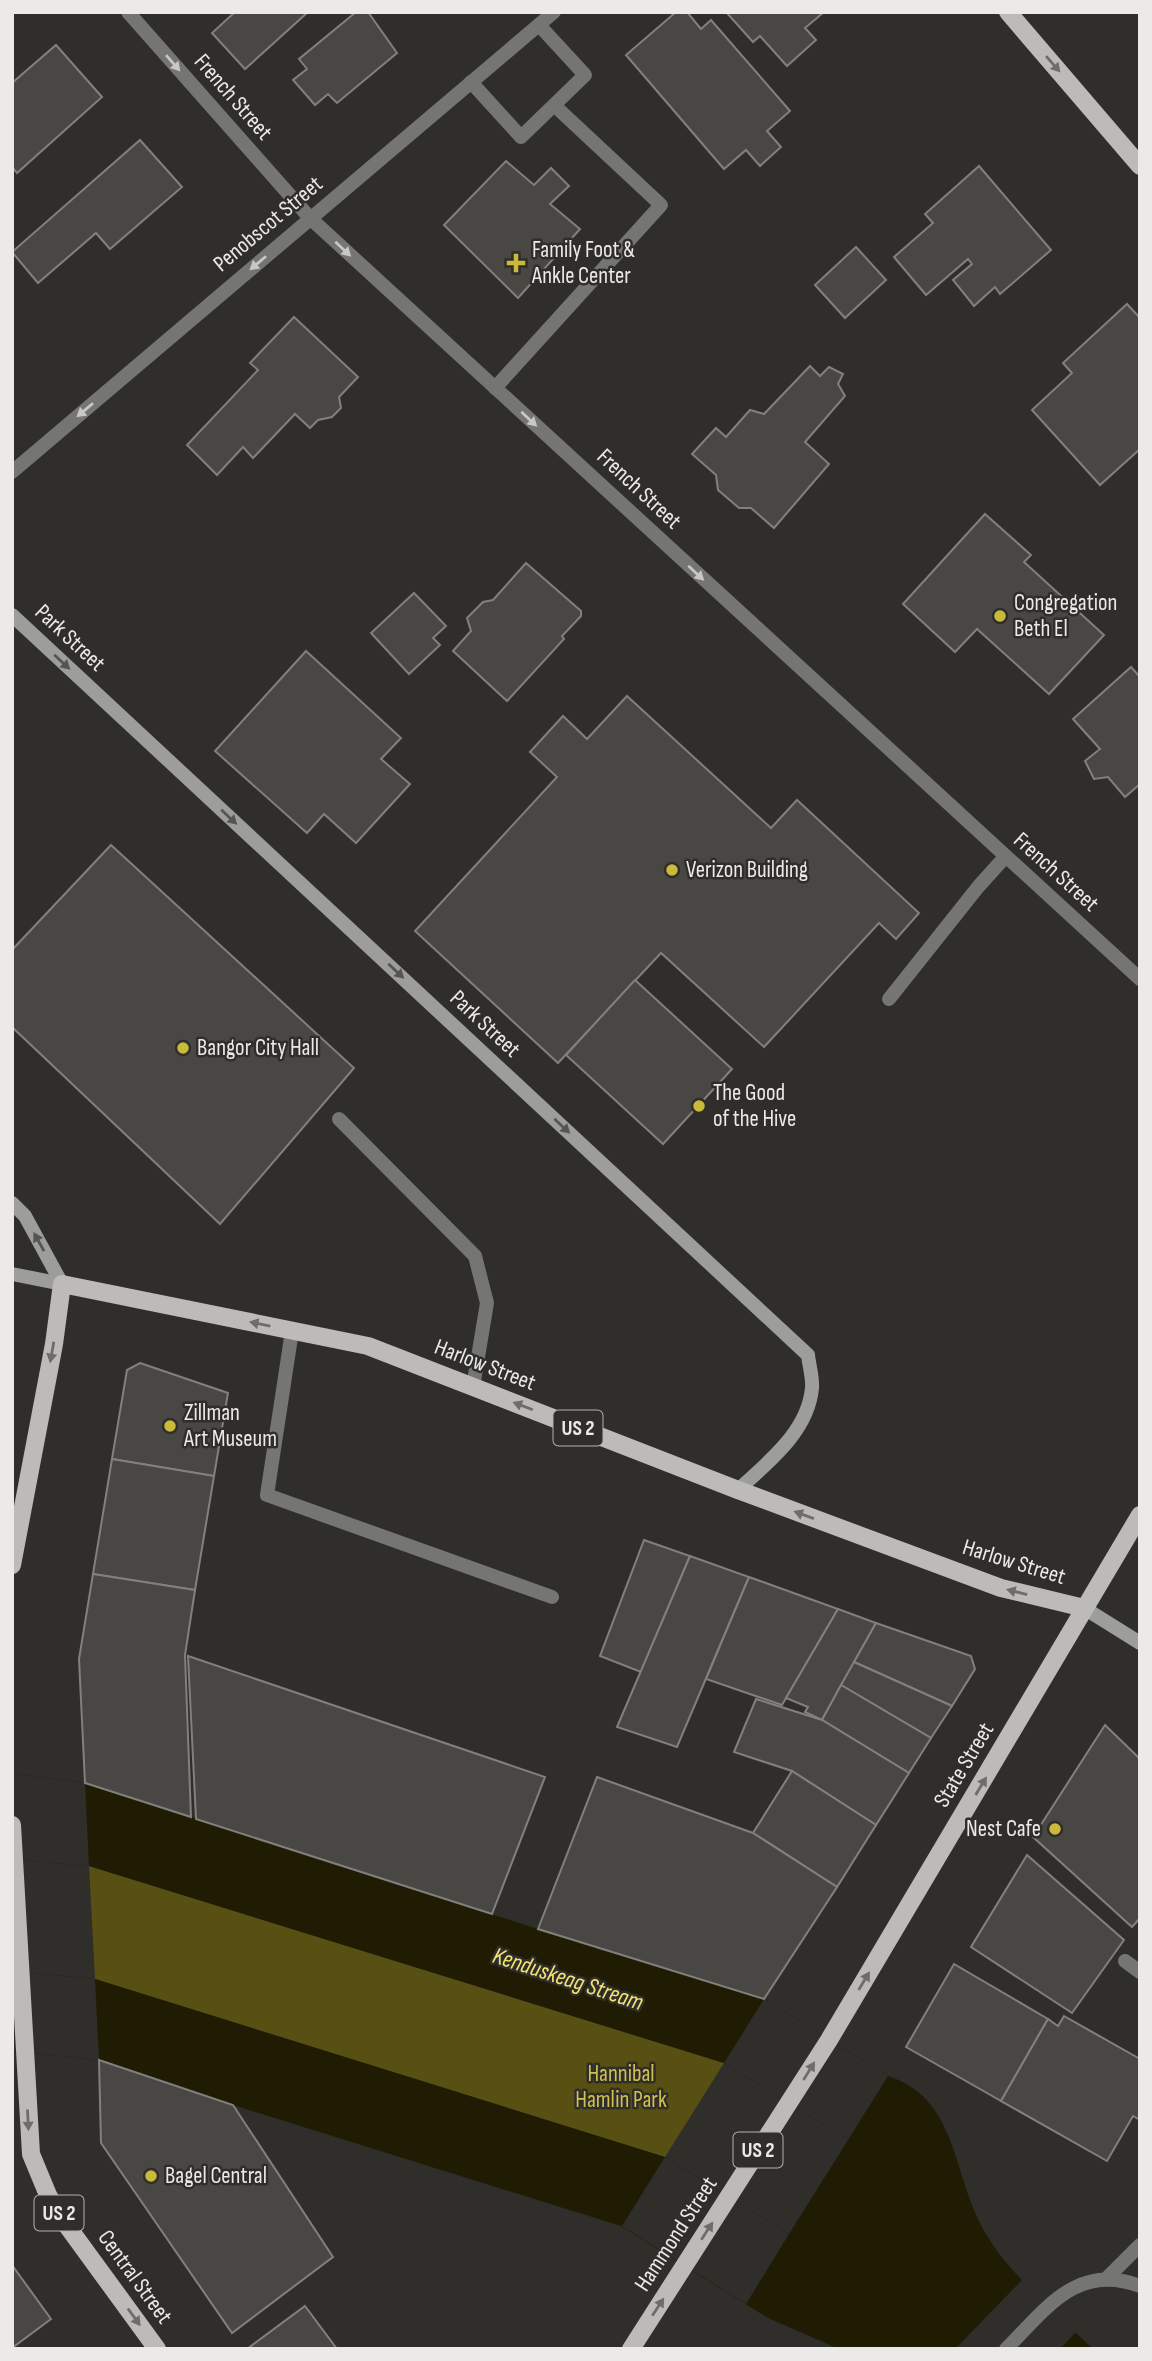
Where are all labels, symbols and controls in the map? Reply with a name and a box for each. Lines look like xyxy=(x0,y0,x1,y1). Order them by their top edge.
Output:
street label: French Street xyxy=(188,48,278,146)
one-way arrow xyxy=(165,55,180,72)
one-way arrow xyxy=(1045,55,1061,73)
street label: Penobscot Street xyxy=(208,170,328,278)
place label: Family Foot & Ankle Center xyxy=(531,236,635,290)
one-way arrow xyxy=(334,241,352,257)
marker: Family Foot & Ankle Center xyxy=(506,253,526,273)
one-way arrow xyxy=(249,255,267,271)
one-way arrow xyxy=(76,402,93,417)
one-way arrow xyxy=(520,411,537,427)
street label: French Street xyxy=(591,443,687,535)
one-way arrow xyxy=(687,565,705,581)
place label: Congregation Beth El xyxy=(1014,589,1117,643)
street label: Park Street xyxy=(29,598,111,678)
marker: Congregation Beth El xyxy=(992,608,1008,624)
one-way arrow xyxy=(53,653,70,669)
one-way arrow xyxy=(220,808,237,824)
street label: French Street xyxy=(1008,826,1104,918)
place label: Verizon Building xyxy=(686,856,808,884)
marker: Verizon Building xyxy=(664,862,680,878)
one-way arrow xyxy=(387,963,404,980)
street label: Park Street xyxy=(444,984,526,1064)
place label: Bangor City Hall xyxy=(197,1034,319,1062)
marker: Bangor City Hall xyxy=(175,1040,191,1056)
place label: The Good of the Hive xyxy=(713,1079,796,1133)
marker: The Good of the Hive xyxy=(691,1098,707,1114)
one-way arrow xyxy=(553,1118,570,1134)
one-way arrow xyxy=(33,1232,45,1252)
one-way arrow xyxy=(249,1318,271,1329)
street label: Harlow Street xyxy=(431,1333,539,1397)
one-way arrow xyxy=(47,1341,58,1363)
place label: Zillman Art Museum xyxy=(183,1399,277,1453)
one-way arrow xyxy=(512,1401,533,1412)
road number: US 2 xyxy=(554,1410,602,1446)
marker: Zillman Art Museum xyxy=(162,1418,178,1434)
one-way arrow xyxy=(793,1509,814,1520)
street label: Harlow Street xyxy=(959,1533,1069,1591)
one-way arrow xyxy=(1006,1586,1028,1597)
street label: State Street xyxy=(928,1718,1000,1812)
one-way arrow xyxy=(974,1776,987,1795)
place label: Nest Cafe xyxy=(966,1815,1041,1843)
marker: Nest Cafe xyxy=(1047,1821,1063,1837)
water label: Kenduskeag Stream xyxy=(489,1941,647,2017)
one-way arrow xyxy=(858,1971,870,1990)
park label: Hannibal Hamlin Park xyxy=(575,2060,667,2114)
one-way arrow xyxy=(802,2062,815,2081)
one-way arrow xyxy=(22,2110,33,2132)
road number: US 2 xyxy=(734,2132,782,2168)
place label: Bagel Central xyxy=(165,2162,267,2190)
marker: Bagel Central xyxy=(143,2168,159,2184)
street label: Hammond Street xyxy=(629,2171,723,2297)
road number: US 2 xyxy=(34,2196,84,2230)
one-way arrow xyxy=(700,2221,713,2241)
street label: Central Street xyxy=(92,2225,178,2329)
one-way arrow xyxy=(651,2298,665,2316)
one-way arrow xyxy=(127,2308,141,2326)

